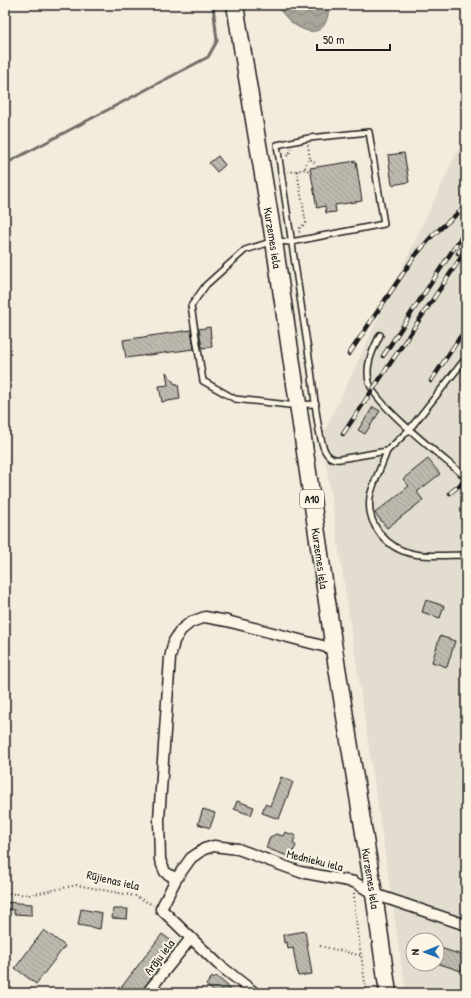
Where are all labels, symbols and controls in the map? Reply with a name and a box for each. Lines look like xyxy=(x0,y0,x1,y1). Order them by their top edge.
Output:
scale bar xyxy=(317,26,390,52)
text: 50 m xyxy=(323,31,344,48)
street label: Kurzemes iela xyxy=(260,206,286,270)
road number: A10 xyxy=(300,490,324,508)
street label: Kurzemes iela xyxy=(308,527,334,590)
street label: Mednieku iela xyxy=(285,845,345,875)
street label: Kurzemes iela xyxy=(358,847,385,910)
street label: Rūjienas iela xyxy=(85,866,141,894)
north arrow xyxy=(405,932,445,972)
street label: Arāju iela xyxy=(140,935,178,978)
text: N xyxy=(408,949,422,955)

